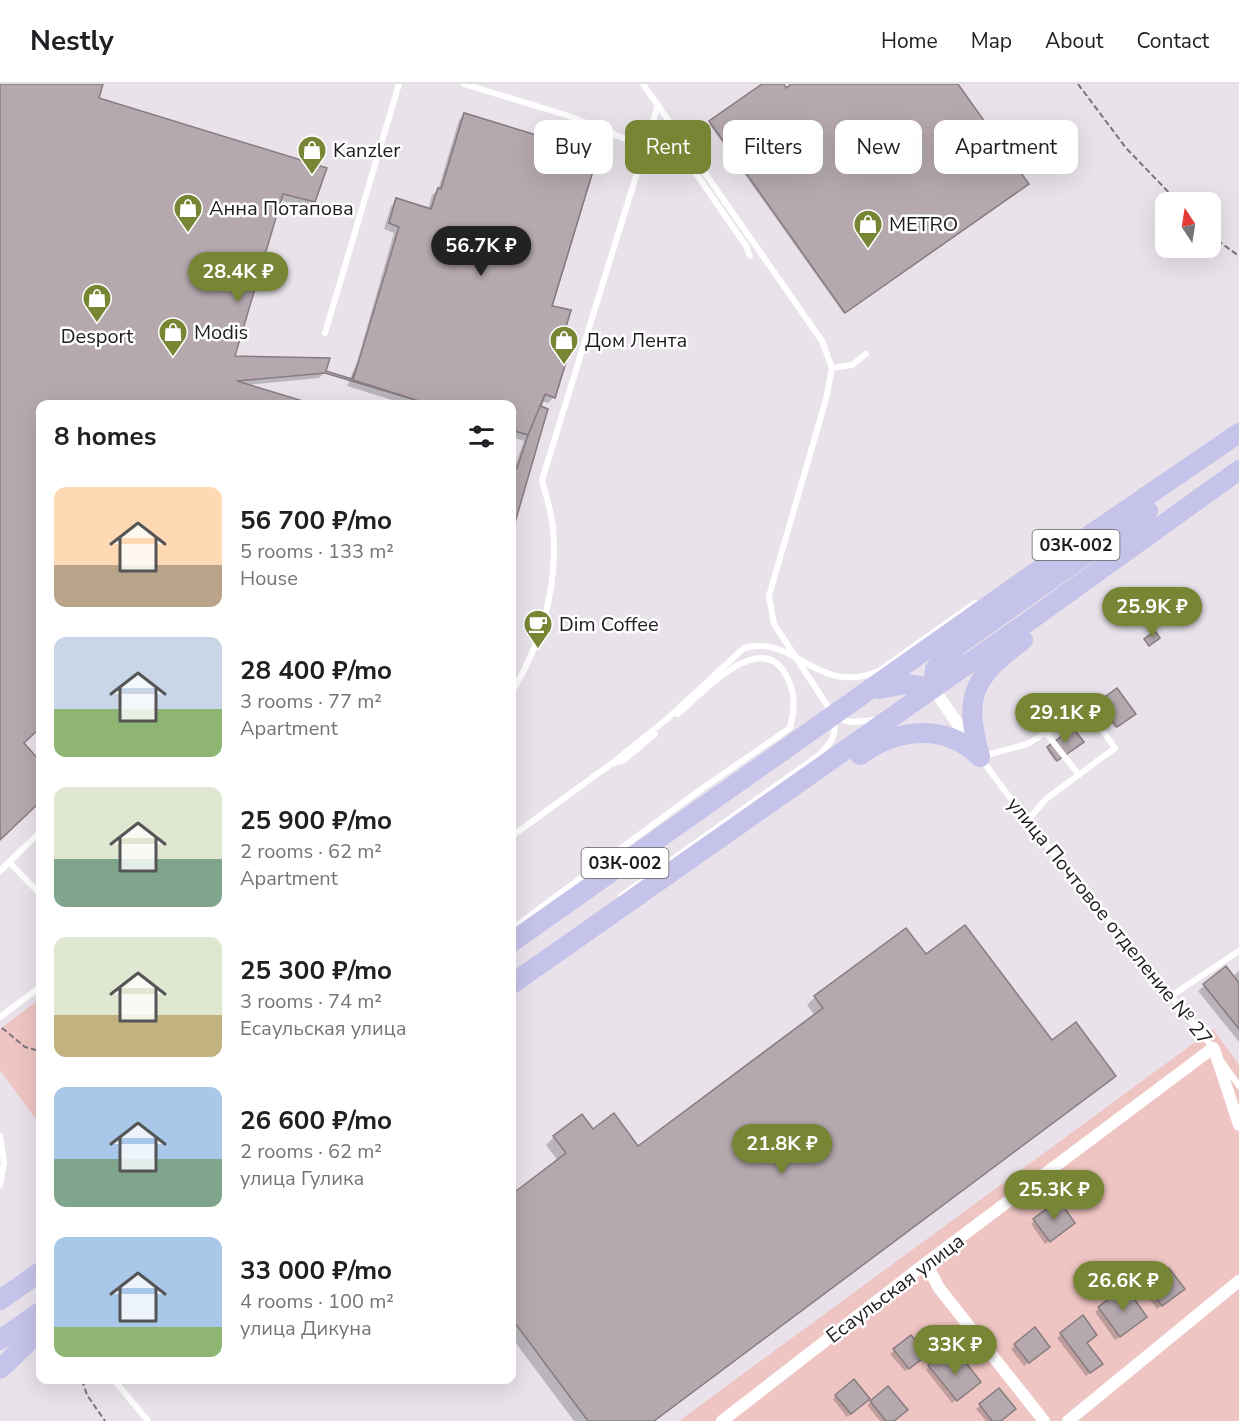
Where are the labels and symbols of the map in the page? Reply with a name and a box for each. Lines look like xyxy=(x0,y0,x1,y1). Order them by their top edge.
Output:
shop icon: Kanzler xyxy=(296,134,328,176)
place label: Kanzler xyxy=(333,137,400,164)
shop icon: Анна Потапова xyxy=(172,192,204,234)
north arrow xyxy=(1155,192,1221,258)
place label: Анна Потапова xyxy=(209,195,354,222)
shop icon: METRO xyxy=(852,208,884,250)
place label: METRO xyxy=(889,211,958,238)
pin: 56.7K ₽ xyxy=(426,226,536,277)
pin: 28.4K ₽ xyxy=(183,252,293,303)
shop icon: Desport xyxy=(81,282,113,324)
shop icon: Modis xyxy=(157,316,189,358)
place label: Modis xyxy=(194,319,248,346)
place label: Desport xyxy=(61,323,134,350)
shop icon: Дом Лента xyxy=(548,324,580,366)
place label: Дом Лента xyxy=(585,327,687,354)
road number: 03К-002 xyxy=(1032,530,1120,560)
pin: 25.9K ₽ xyxy=(1097,587,1207,638)
cafe icon: Dim Coffee xyxy=(522,608,554,650)
place label: Dim Coffee xyxy=(559,611,659,638)
pin: 29.1K ₽ xyxy=(1010,693,1120,744)
street label: улица Почтовое отделение № 27 xyxy=(1001,792,1218,1051)
road number: 03К-002 xyxy=(582,848,668,878)
pin: 21.8K ₽ xyxy=(727,1124,837,1175)
pin: 25.3K ₽ xyxy=(999,1170,1109,1221)
street label: Есаульская улица xyxy=(821,1228,970,1349)
pin: 26.6K ₽ xyxy=(1068,1261,1178,1312)
pin: 33K ₽ xyxy=(913,1325,997,1376)

